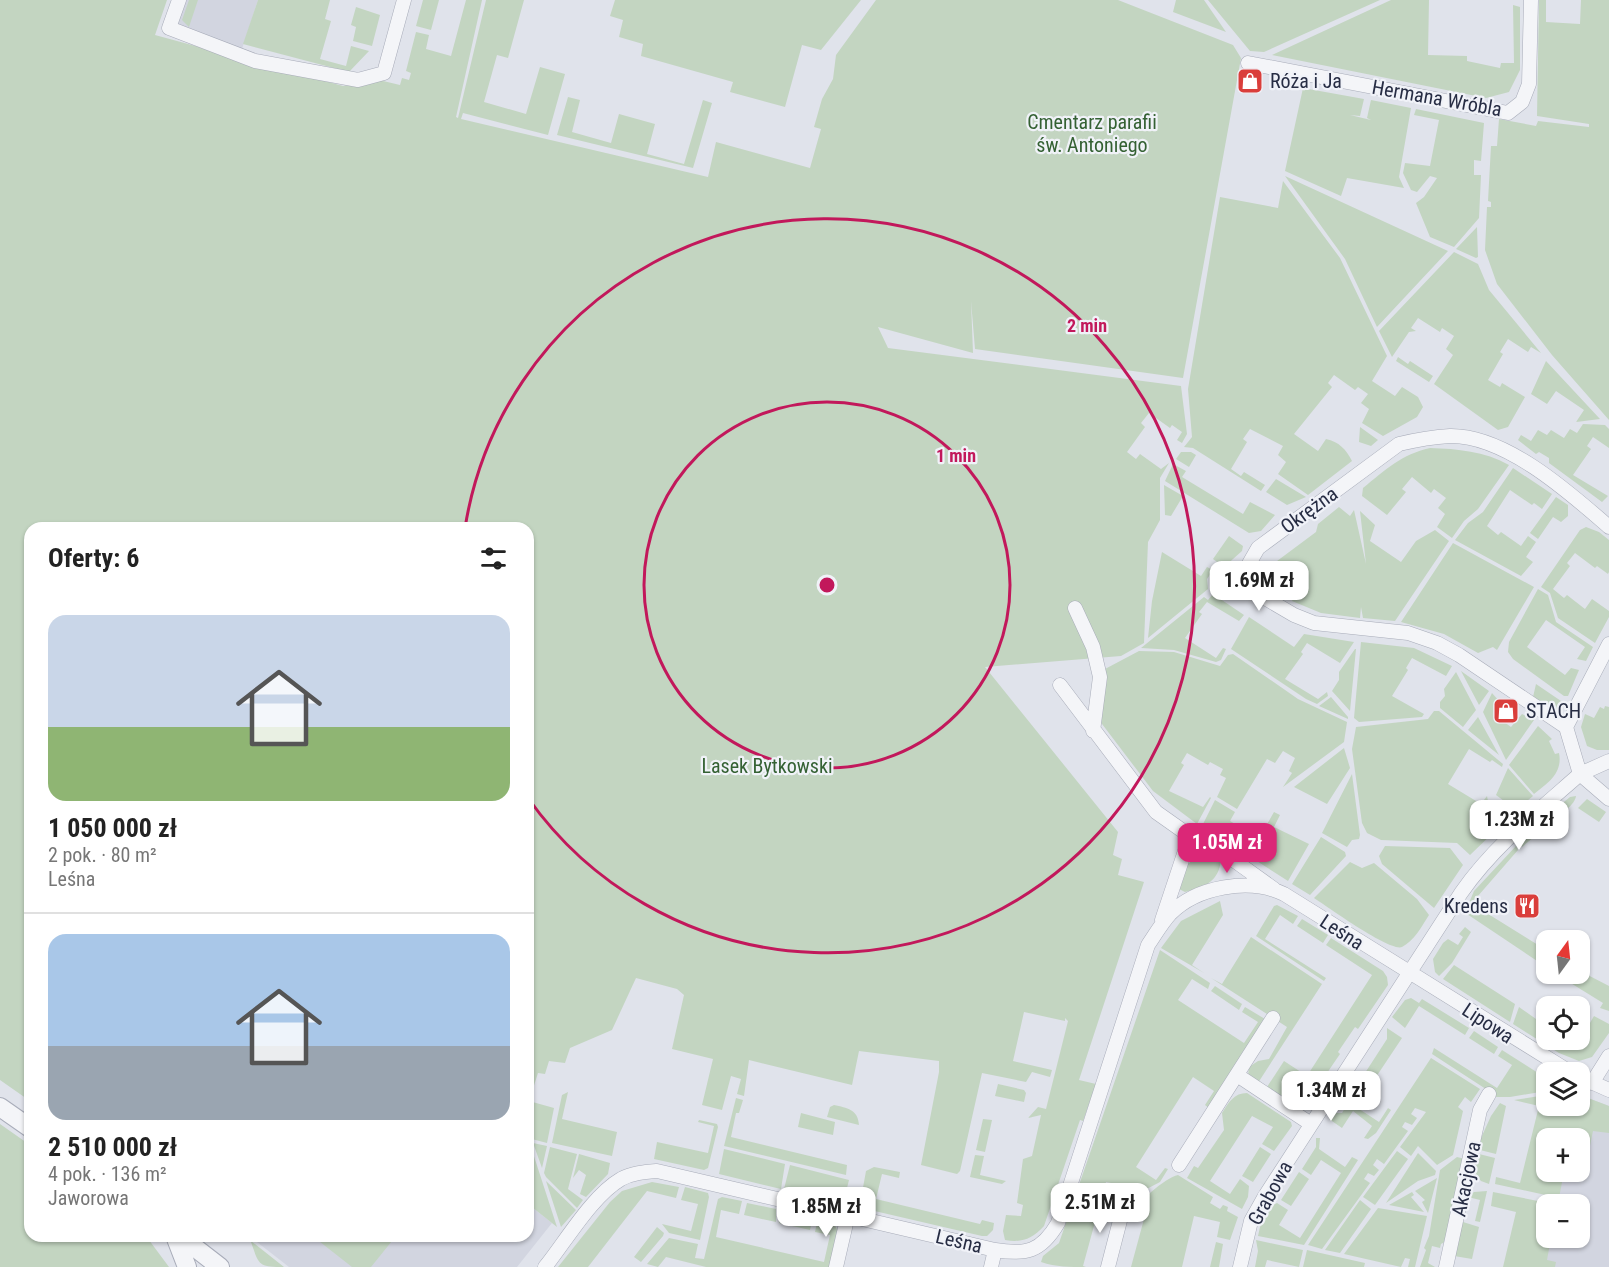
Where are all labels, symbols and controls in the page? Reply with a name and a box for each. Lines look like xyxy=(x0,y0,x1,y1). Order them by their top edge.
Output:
shop icon: Róża i Ja xyxy=(1235,66,1265,96)
place label: Róża i Ja xyxy=(1270,69,1342,93)
street label: Hermana Wróbla xyxy=(1370,75,1504,121)
park label: Cmentarz parafii św. Antoniego xyxy=(1027,110,1157,157)
text: 2 min xyxy=(1067,315,1107,336)
text: 1 min xyxy=(936,445,976,466)
street label: Okrężna xyxy=(1276,481,1342,539)
icon: filters xyxy=(477,542,510,575)
text: Oferty: 6 xyxy=(48,543,139,573)
pin: 1.69M zł xyxy=(1197,561,1321,612)
text: 1.69M zł xyxy=(1224,568,1294,592)
centre of rings xyxy=(817,575,837,595)
icon: home xyxy=(225,654,333,762)
shop icon: STACH xyxy=(1491,696,1521,726)
place label: STACH xyxy=(1526,699,1581,723)
park label: Lasek Bytkowski xyxy=(701,754,833,778)
pin: 1.23M zł xyxy=(1457,800,1581,851)
text: 1.23M zł xyxy=(1484,807,1554,831)
text: 1 050 000 zł xyxy=(48,813,177,843)
pin: 1.05M zł xyxy=(1165,823,1289,874)
text: 1.05M zł xyxy=(1192,830,1262,854)
text: 2 pok. · 80 m² xyxy=(48,843,157,867)
text: Leśna xyxy=(48,867,95,891)
restaurant icon: Kredens xyxy=(1512,891,1542,921)
place label: Kredens xyxy=(1444,894,1508,918)
street label: Leśna xyxy=(1316,909,1368,955)
north arrow xyxy=(1536,930,1590,984)
map controls xyxy=(1536,930,1590,1248)
icon: home xyxy=(225,973,333,1081)
button: locate xyxy=(1536,996,1590,1050)
street label: Lipowa xyxy=(1458,998,1518,1048)
button: layers xyxy=(1536,1062,1590,1116)
pin: 1.34M zł xyxy=(1269,1071,1393,1122)
text: 1.34M zł xyxy=(1296,1078,1366,1102)
button: + xyxy=(1536,1128,1590,1182)
text: 2 510 000 zł xyxy=(48,1132,177,1162)
street label: Akacjowa xyxy=(1446,1139,1486,1219)
street label: Grabowa xyxy=(1243,1157,1297,1229)
text: 4 pok. · 136 m² xyxy=(48,1162,167,1186)
pin: 2.51M zł xyxy=(1038,1183,1162,1234)
text: Jaworowa xyxy=(48,1186,129,1210)
pin: 1.85M zł xyxy=(764,1187,888,1238)
text: 2.51M zł xyxy=(1065,1190,1135,1214)
text: 1.85M zł xyxy=(791,1194,861,1218)
button: − xyxy=(1536,1194,1590,1248)
street label: Leśna xyxy=(933,1224,985,1258)

